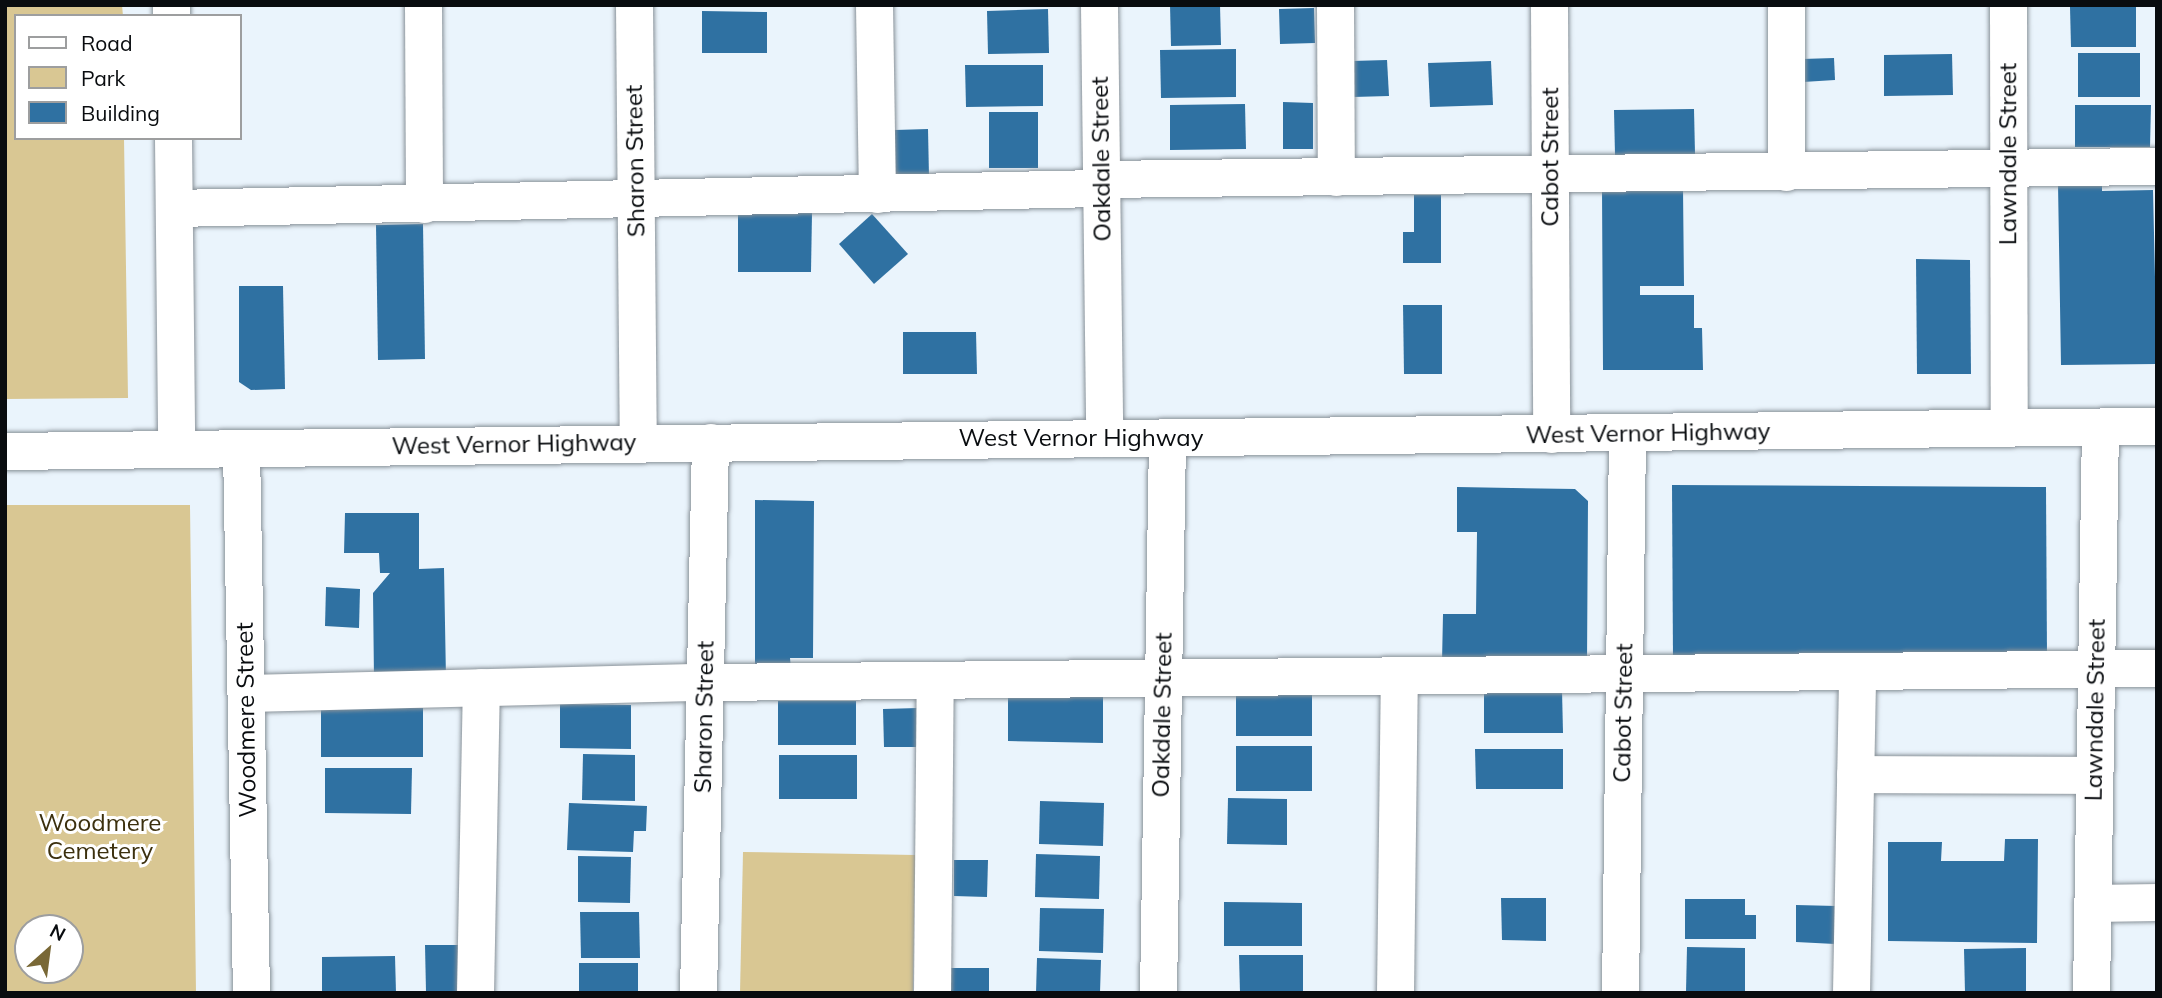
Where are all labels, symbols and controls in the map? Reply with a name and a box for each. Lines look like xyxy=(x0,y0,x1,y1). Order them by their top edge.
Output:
legend xyxy=(14,14,242,140)
text: Road xyxy=(81,30,132,56)
street label: Lawndale Street xyxy=(1994,63,2022,245)
text: Park xyxy=(81,65,125,91)
street label: Oakdale Street xyxy=(1085,76,1117,242)
street label: Sharon Street xyxy=(619,85,651,237)
street label: Cabot Street xyxy=(1536,87,1564,227)
text: Building xyxy=(81,100,160,126)
street label: West Vernor Highway xyxy=(1525,416,1771,450)
street label: West Vernor Highway xyxy=(959,424,1203,452)
street label: West Vernor Highway xyxy=(391,427,637,461)
street label: Lawndale Street xyxy=(2079,619,2111,801)
street label: Woodmere Street xyxy=(230,622,262,818)
street label: Oakdale Street xyxy=(1146,632,1178,798)
street label: Sharon Street xyxy=(688,641,720,793)
street label: Cabot Street xyxy=(1607,643,1639,783)
park label: Woodmere Cemetery xyxy=(39,809,161,865)
north arrow xyxy=(14,914,84,984)
text: N xyxy=(46,918,70,946)

